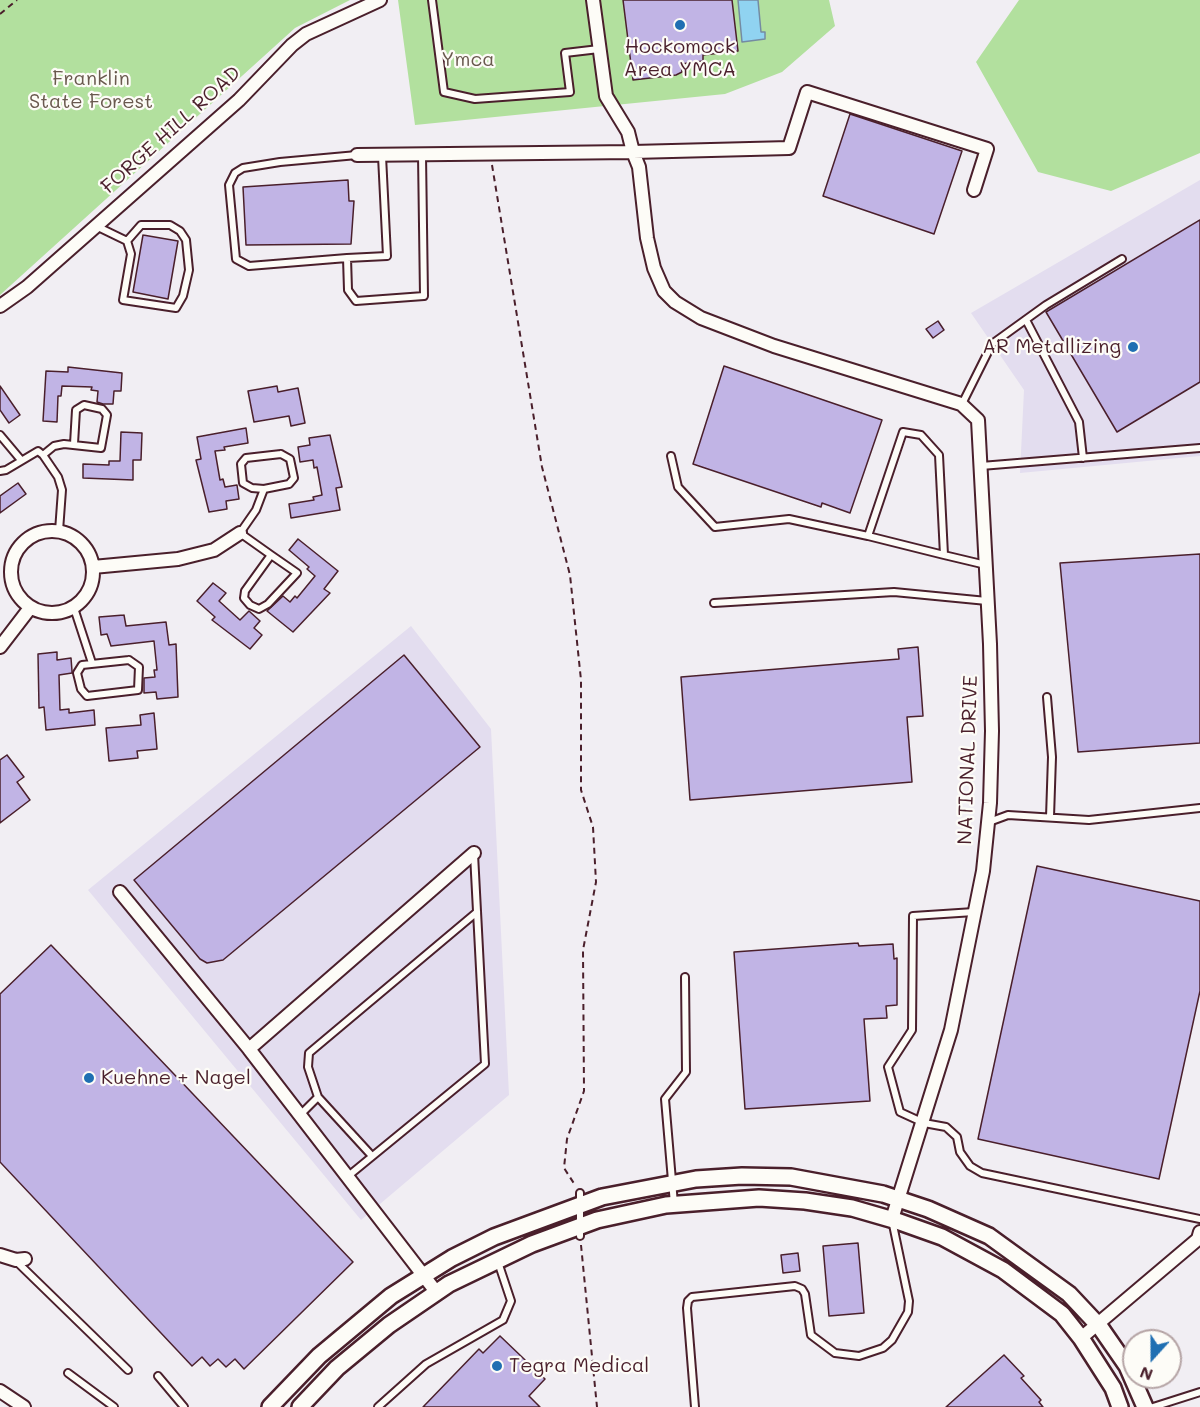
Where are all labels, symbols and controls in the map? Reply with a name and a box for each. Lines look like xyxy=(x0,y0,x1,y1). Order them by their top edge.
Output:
marker: Hockomock Area YMCA xyxy=(673,18,687,32)
place label: Hockomock Area YMCA xyxy=(624,35,736,82)
park label: Ymca xyxy=(441,48,495,72)
street label: FORGE HILL ROAD xyxy=(96,61,246,199)
park label: Franklin State Forest xyxy=(29,67,153,114)
place label: AR Metallizing xyxy=(982,335,1121,359)
marker: AR Metallizing xyxy=(1126,340,1140,354)
street label: NATIONAL DRIVE xyxy=(953,675,983,845)
place label: Kuehne + Nagel xyxy=(101,1066,251,1090)
marker: Kuehne + Nagel xyxy=(82,1071,96,1085)
north arrow xyxy=(1122,1329,1182,1389)
place label: Tegra Medical xyxy=(509,1354,649,1378)
marker: Tegra Medical xyxy=(490,1359,504,1373)
text: N xyxy=(1137,1362,1156,1386)

